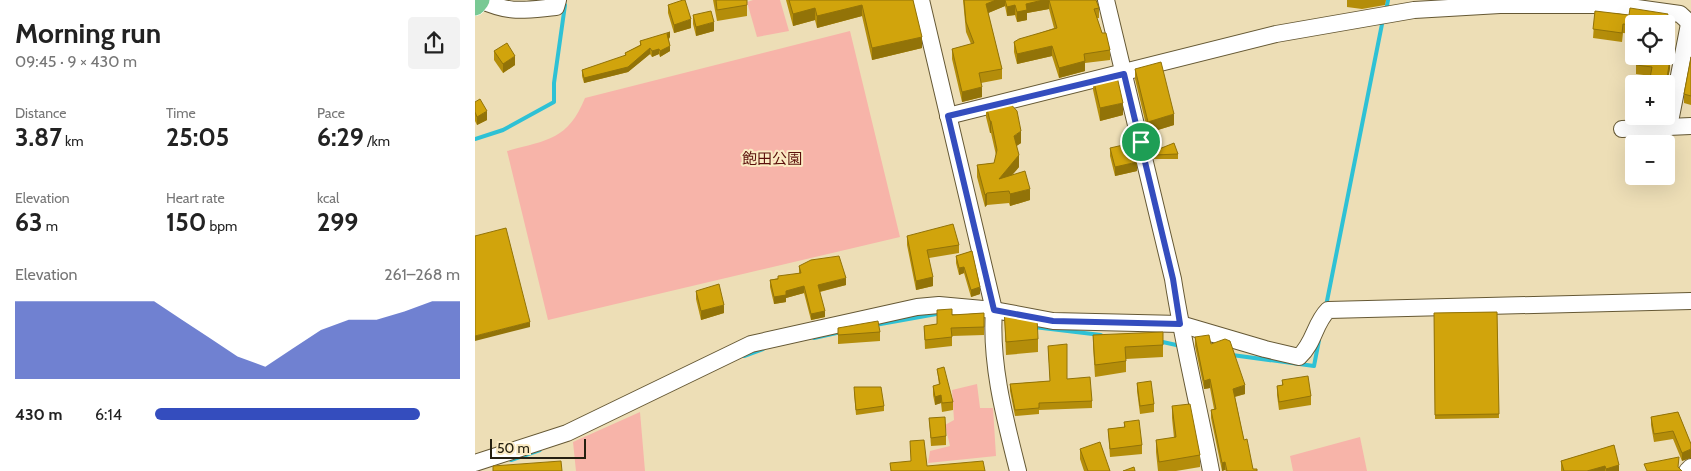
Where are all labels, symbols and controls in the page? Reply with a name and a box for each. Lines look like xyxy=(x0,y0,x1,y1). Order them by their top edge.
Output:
map controls xyxy=(1625,15,1675,185)
button: locate xyxy=(1625,15,1675,65)
text: Morning run xyxy=(15,16,161,50)
button: share xyxy=(408,17,460,69)
text: 09:45 · 9 × 430 m xyxy=(15,52,137,71)
button: + xyxy=(1625,75,1675,125)
text: Distance xyxy=(15,104,67,122)
text: Time xyxy=(166,104,196,122)
text: Pace xyxy=(317,104,345,122)
pin xyxy=(1120,121,1162,163)
text: 3.87 xyxy=(15,122,62,152)
text: 25:05 xyxy=(166,122,229,152)
text: 6:29 xyxy=(317,122,364,152)
icon: arrive xyxy=(1127,128,1155,156)
text: km xyxy=(62,132,84,150)
text: /km xyxy=(364,132,390,150)
button: − xyxy=(1625,135,1675,185)
park label: 飽田公園 xyxy=(742,150,802,168)
text: Elevation xyxy=(15,189,70,207)
text: Heart rate xyxy=(166,189,225,207)
text: kcal xyxy=(317,189,339,207)
text: 63 xyxy=(15,207,43,237)
text: 150 xyxy=(166,207,206,237)
text: 299 xyxy=(317,207,358,237)
text: m xyxy=(43,217,58,235)
text: bpm xyxy=(206,217,237,235)
text: Elevation xyxy=(15,265,78,284)
text: 261–268 m xyxy=(384,265,460,284)
text: 430 m xyxy=(15,405,62,424)
text: 6:14 xyxy=(95,405,122,424)
scale bar xyxy=(490,436,586,459)
text: 50 m xyxy=(497,439,530,457)

